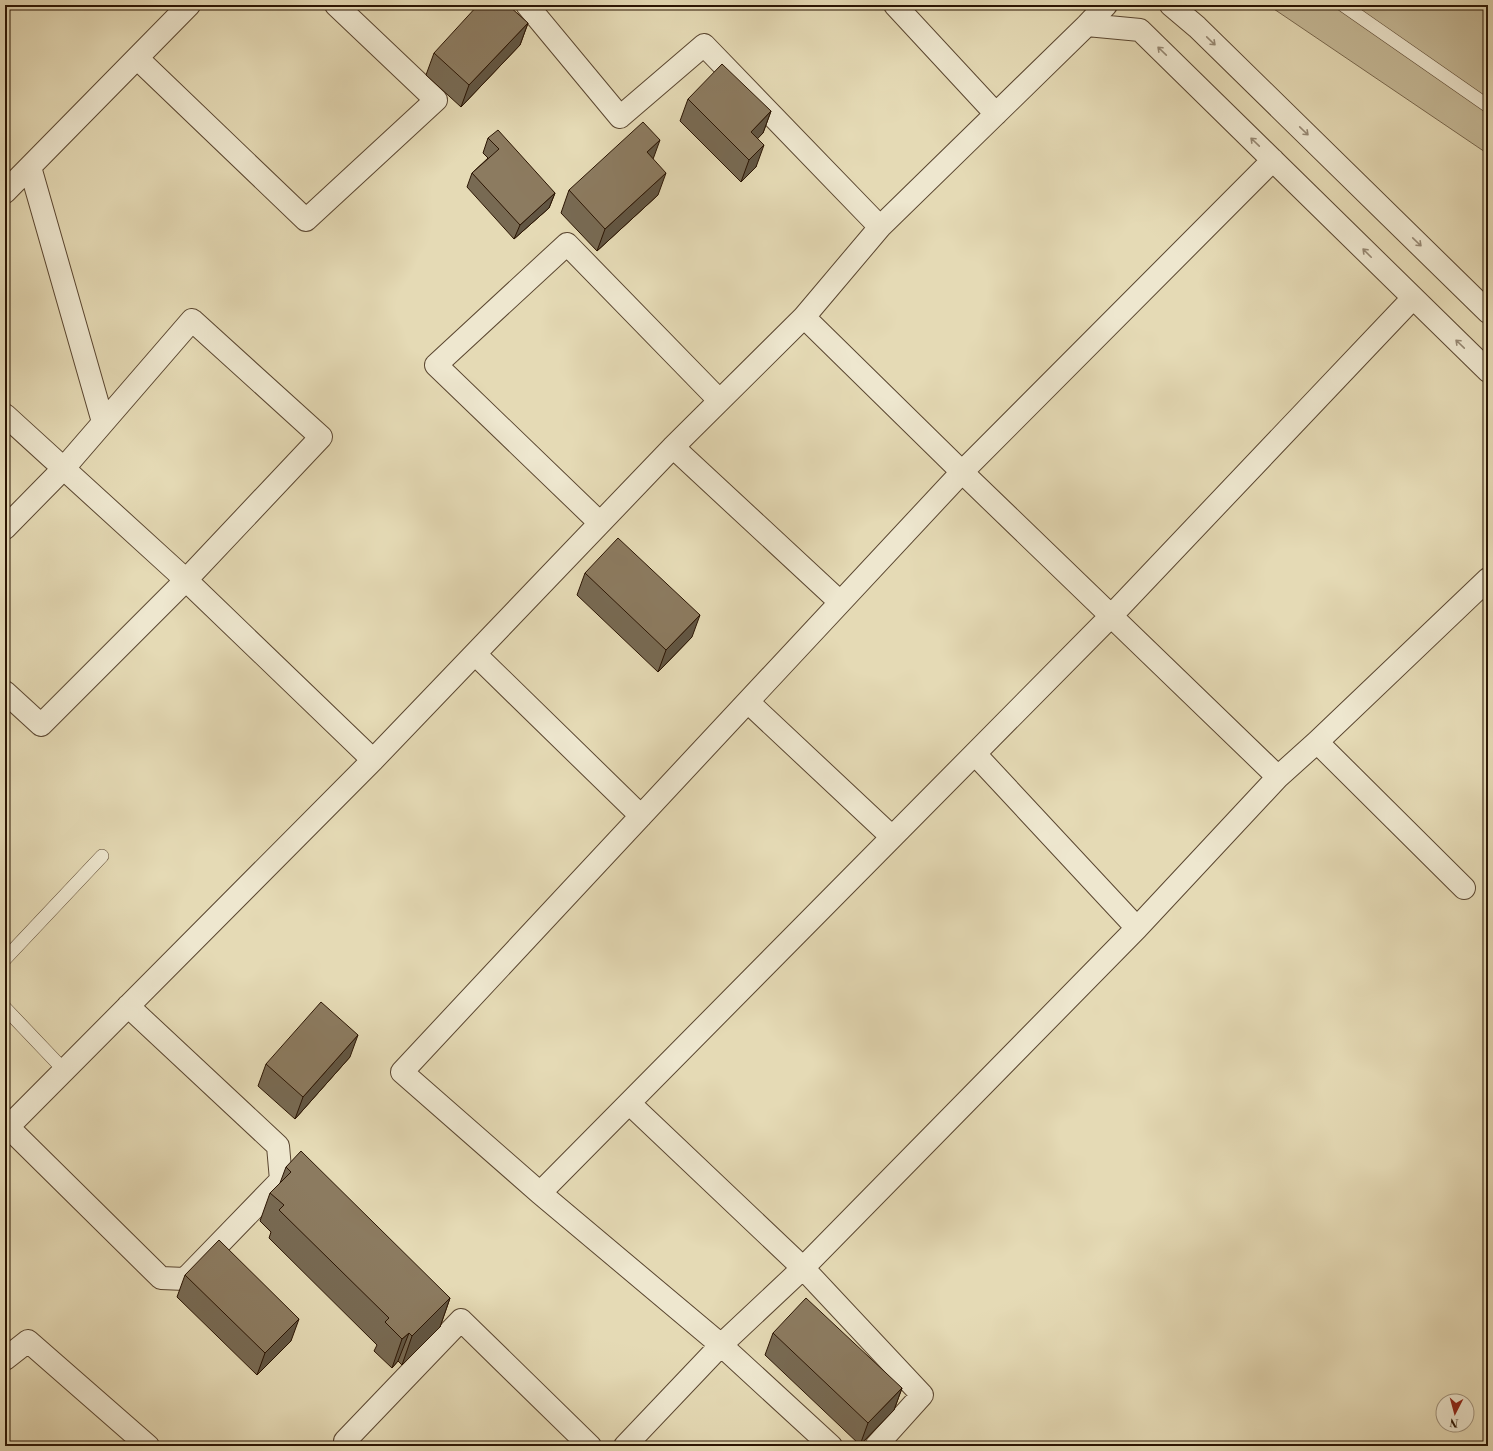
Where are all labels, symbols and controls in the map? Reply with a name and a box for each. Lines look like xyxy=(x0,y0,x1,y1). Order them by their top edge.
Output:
one-way arrow xyxy=(1206,36,1216,45)
one-way arrow xyxy=(1157,46,1167,56)
one-way arrow xyxy=(1299,127,1309,136)
one-way arrow xyxy=(1250,137,1260,147)
one-way arrow xyxy=(1412,237,1422,247)
one-way arrow xyxy=(1362,248,1372,258)
one-way arrow xyxy=(1455,339,1465,349)
north arrow xyxy=(1435,1393,1475,1433)
text: N xyxy=(1449,1415,1459,1429)

